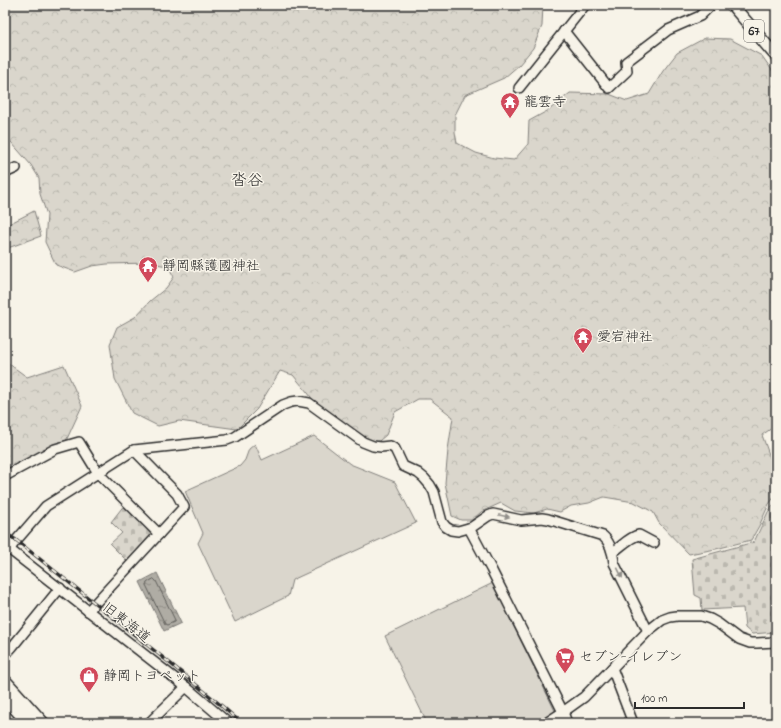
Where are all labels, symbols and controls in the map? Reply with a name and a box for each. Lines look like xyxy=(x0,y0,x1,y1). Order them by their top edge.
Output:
road number: 67 xyxy=(744,20,764,42)
temple icon: 龍雲寺 xyxy=(499,91,521,119)
place label: 龍雲寺 xyxy=(524,92,566,113)
district label: 沓谷 xyxy=(231,169,263,193)
temple icon: 靜岡縣護國神社 xyxy=(137,255,159,283)
place label: 靜岡縣護國神社 xyxy=(162,256,260,277)
temple icon: 愛宕神社 xyxy=(572,326,594,354)
place label: 愛宕神社 xyxy=(597,327,653,348)
one-way arrow xyxy=(497,513,510,519)
one-way arrow xyxy=(616,567,623,579)
street label: 旧東海道 xyxy=(97,597,155,649)
supermarket icon: セブン-イレブン xyxy=(554,646,576,674)
place label: セブン-イレブン xyxy=(579,647,682,668)
shop icon: 静岡トヨペット xyxy=(78,665,100,693)
place label: 静岡トヨペット xyxy=(103,666,201,687)
scale bar xyxy=(635,684,744,710)
text: 100 m xyxy=(641,690,668,708)

